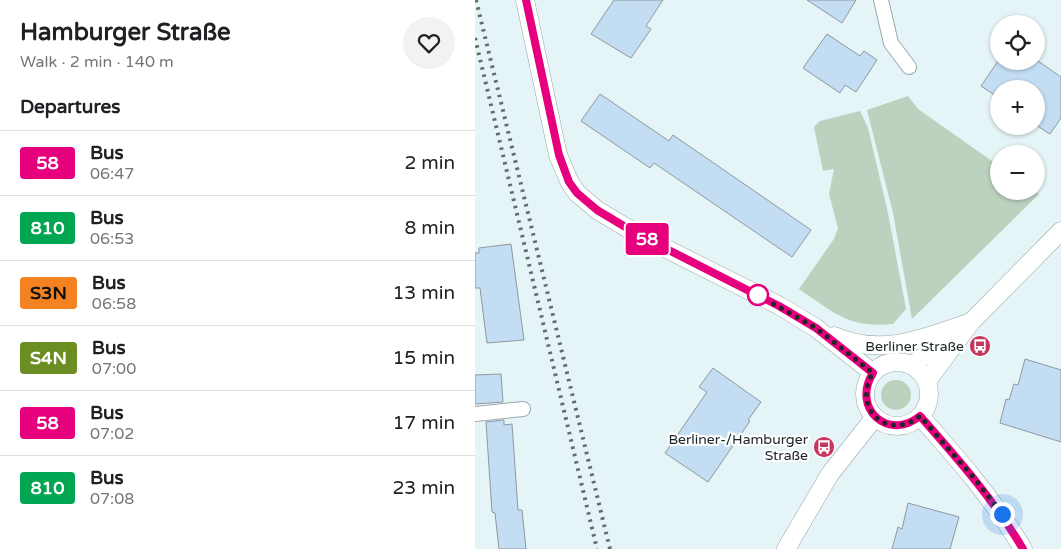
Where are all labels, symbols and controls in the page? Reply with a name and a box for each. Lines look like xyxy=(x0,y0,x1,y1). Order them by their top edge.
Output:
map controls xyxy=(990,15,1045,200)
button: locate xyxy=(990,15,1045,70)
button: heart xyxy=(403,17,455,69)
text: Hamburger Straße xyxy=(20,18,231,47)
text: Walk · 2 min · 140 m xyxy=(20,52,174,72)
button: + xyxy=(990,80,1045,135)
text: Departures xyxy=(20,96,120,118)
text: Bus xyxy=(90,142,124,164)
button: − xyxy=(990,145,1045,200)
text: 58 xyxy=(36,152,59,174)
text: 2 min xyxy=(404,152,455,174)
text: 06:47 xyxy=(90,164,134,184)
text: Bus xyxy=(90,207,124,229)
text: 810 xyxy=(31,217,64,239)
text: 8 min xyxy=(404,217,455,239)
line badge: 58 xyxy=(625,223,669,255)
text: 58 xyxy=(636,228,658,250)
text: 06:53 xyxy=(90,229,134,249)
text: Bus xyxy=(92,272,126,294)
text: S3N xyxy=(30,282,67,304)
text: 13 min xyxy=(392,282,455,304)
unlabelled marker xyxy=(747,284,769,306)
text: 06:58 xyxy=(92,294,136,314)
bus stop icon: Berliner Straße xyxy=(968,334,992,358)
text: Bus xyxy=(92,337,126,359)
place label: Berliner Straße xyxy=(865,338,964,355)
text: S4N xyxy=(30,347,67,369)
text: 15 min xyxy=(392,347,455,369)
text: 07:00 xyxy=(92,359,136,379)
text: Bus xyxy=(90,402,124,424)
text: 58 xyxy=(36,412,59,434)
text: 17 min xyxy=(392,412,455,434)
text: 07:02 xyxy=(90,424,134,444)
place label: Berliner-/Hamburger Straße xyxy=(668,431,809,464)
bus stop icon: Berliner-/Hamburger Straße xyxy=(812,435,836,459)
text: Bus xyxy=(90,467,124,489)
text: 810 xyxy=(31,477,64,499)
text: 23 min xyxy=(392,477,455,499)
text: 07:08 xyxy=(90,489,134,509)
your location xyxy=(990,502,1015,527)

